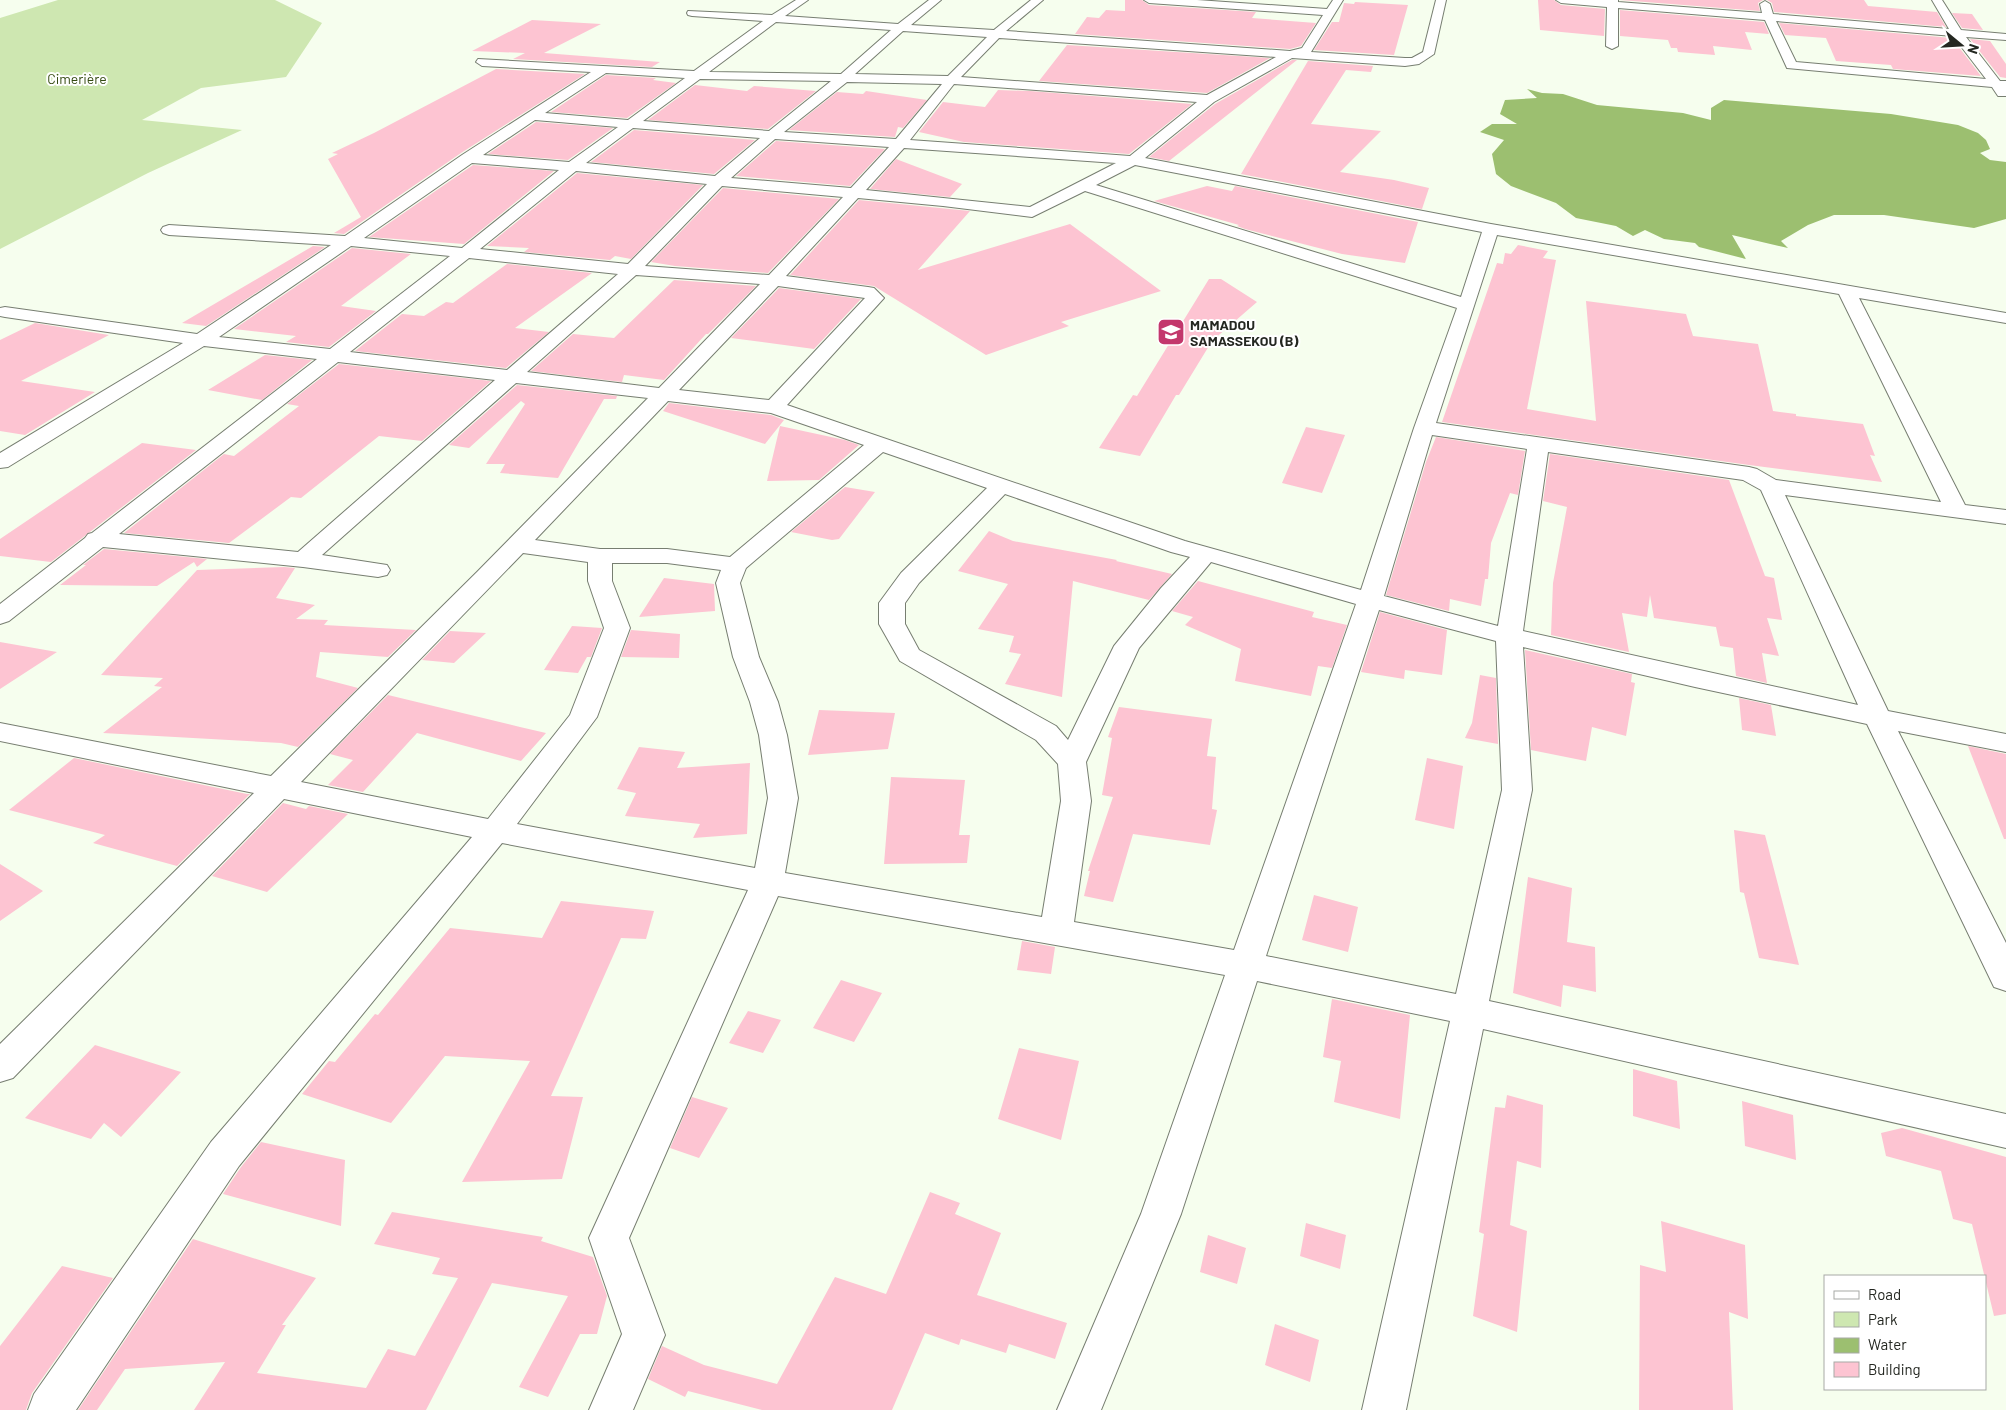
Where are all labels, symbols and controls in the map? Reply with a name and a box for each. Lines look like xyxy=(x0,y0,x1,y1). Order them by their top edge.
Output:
north arrow xyxy=(1936,20,1986,70)
text: N xyxy=(1964,42,1983,56)
park label: Cimerière xyxy=(47,70,107,87)
place label: MAMADOU SAMASSEKOU (B) xyxy=(1190,316,1299,349)
school or university icon: MAMADOU SAMASSEKOU (B) xyxy=(1156,317,1186,347)
legend xyxy=(1824,1275,1986,1390)
text: Road xyxy=(1868,1285,1901,1303)
text: Park xyxy=(1868,1310,1898,1328)
text: Water xyxy=(1868,1335,1907,1353)
text: Building xyxy=(1868,1360,1921,1378)

